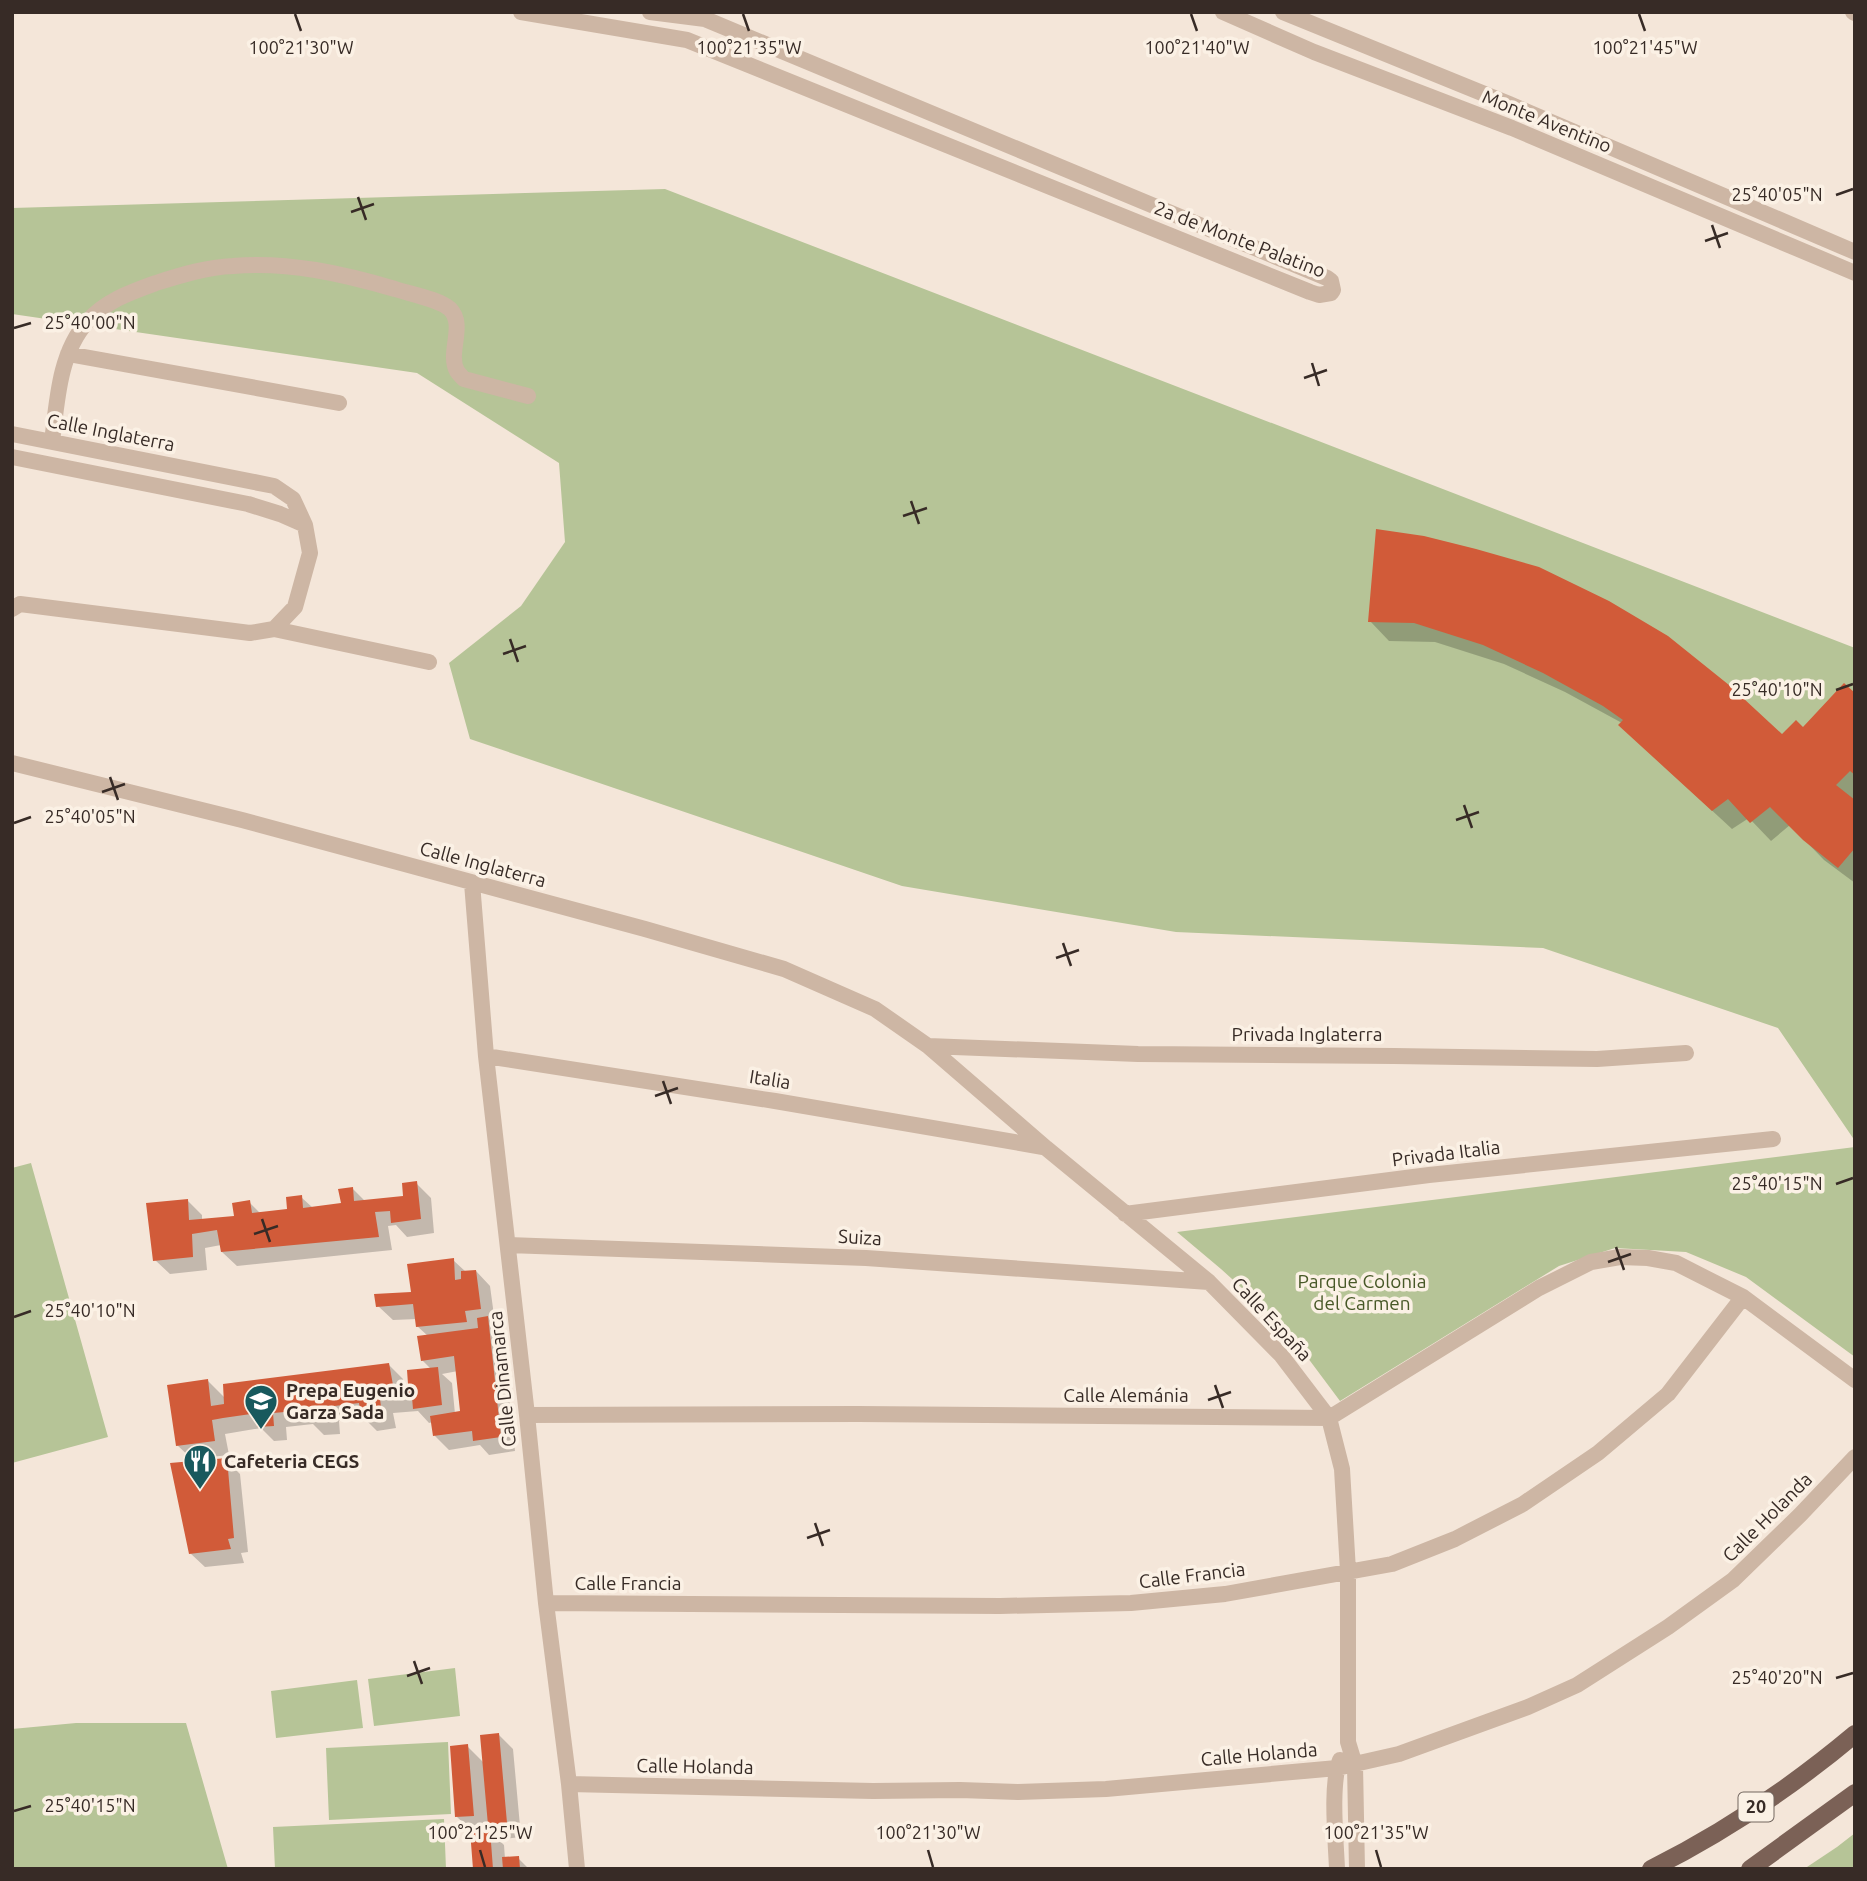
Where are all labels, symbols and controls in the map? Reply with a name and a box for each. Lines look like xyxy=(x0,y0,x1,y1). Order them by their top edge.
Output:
text: 100°21'30"W xyxy=(248,37,354,57)
text: 100°21'35"W xyxy=(696,37,802,57)
text: 100°21'40"W xyxy=(1144,37,1250,57)
text: 100°21'45"W xyxy=(1592,37,1698,57)
street label: Monte Aventino xyxy=(1479,85,1615,157)
text: 25°40'05"N xyxy=(1731,184,1823,204)
street label: 2a de Monte Palatino xyxy=(1151,196,1329,282)
text: 25°40'00"N xyxy=(44,312,136,332)
street label: Calle Inglaterra xyxy=(45,409,177,455)
text: 25°40'10"N xyxy=(1731,679,1823,699)
text: 25°40'05"N xyxy=(44,806,136,826)
street label: Calle Inglaterra xyxy=(418,837,548,891)
street label: Privada Inglaterra xyxy=(1232,1023,1382,1045)
street label: Italia xyxy=(748,1065,792,1093)
street label: Privada Italia xyxy=(1391,1135,1501,1171)
text: 25°40'15"N xyxy=(1731,1173,1823,1193)
street label: Suiza xyxy=(838,1225,882,1249)
park label: Parque Colonia del Carmen xyxy=(1297,1270,1427,1314)
street label: Calle España xyxy=(1228,1273,1316,1365)
text: 25°40'10"N xyxy=(44,1300,136,1320)
street label: Calle Dinamarca xyxy=(484,1310,520,1448)
place label: Prepa Eugenio Garza Sada xyxy=(286,1379,415,1423)
school or university icon: Prepa Eugenio Garza Sada xyxy=(242,1382,280,1431)
street label: Calle Alemánia xyxy=(1063,1384,1189,1406)
restaurant icon: Cafeteria CEGS xyxy=(181,1442,219,1491)
place label: Cafeteria CEGS xyxy=(224,1450,360,1472)
street label: Calle Holanda xyxy=(1718,1468,1816,1566)
street label: Calle Francia xyxy=(1138,1558,1246,1592)
street label: Calle Francia xyxy=(575,1572,681,1594)
text: 25°40'20"N xyxy=(1731,1667,1823,1687)
street label: Calle Holanda xyxy=(1200,1738,1318,1770)
street label: Calle Holanda xyxy=(636,1754,754,1778)
road number: 20 xyxy=(1738,1793,1774,1822)
text: 25°40'15"N xyxy=(44,1795,136,1815)
text: 100°21'25"W xyxy=(427,1822,533,1842)
text: 100°21'30"W xyxy=(875,1822,981,1842)
text: 100°21'35"W xyxy=(1323,1822,1429,1842)

